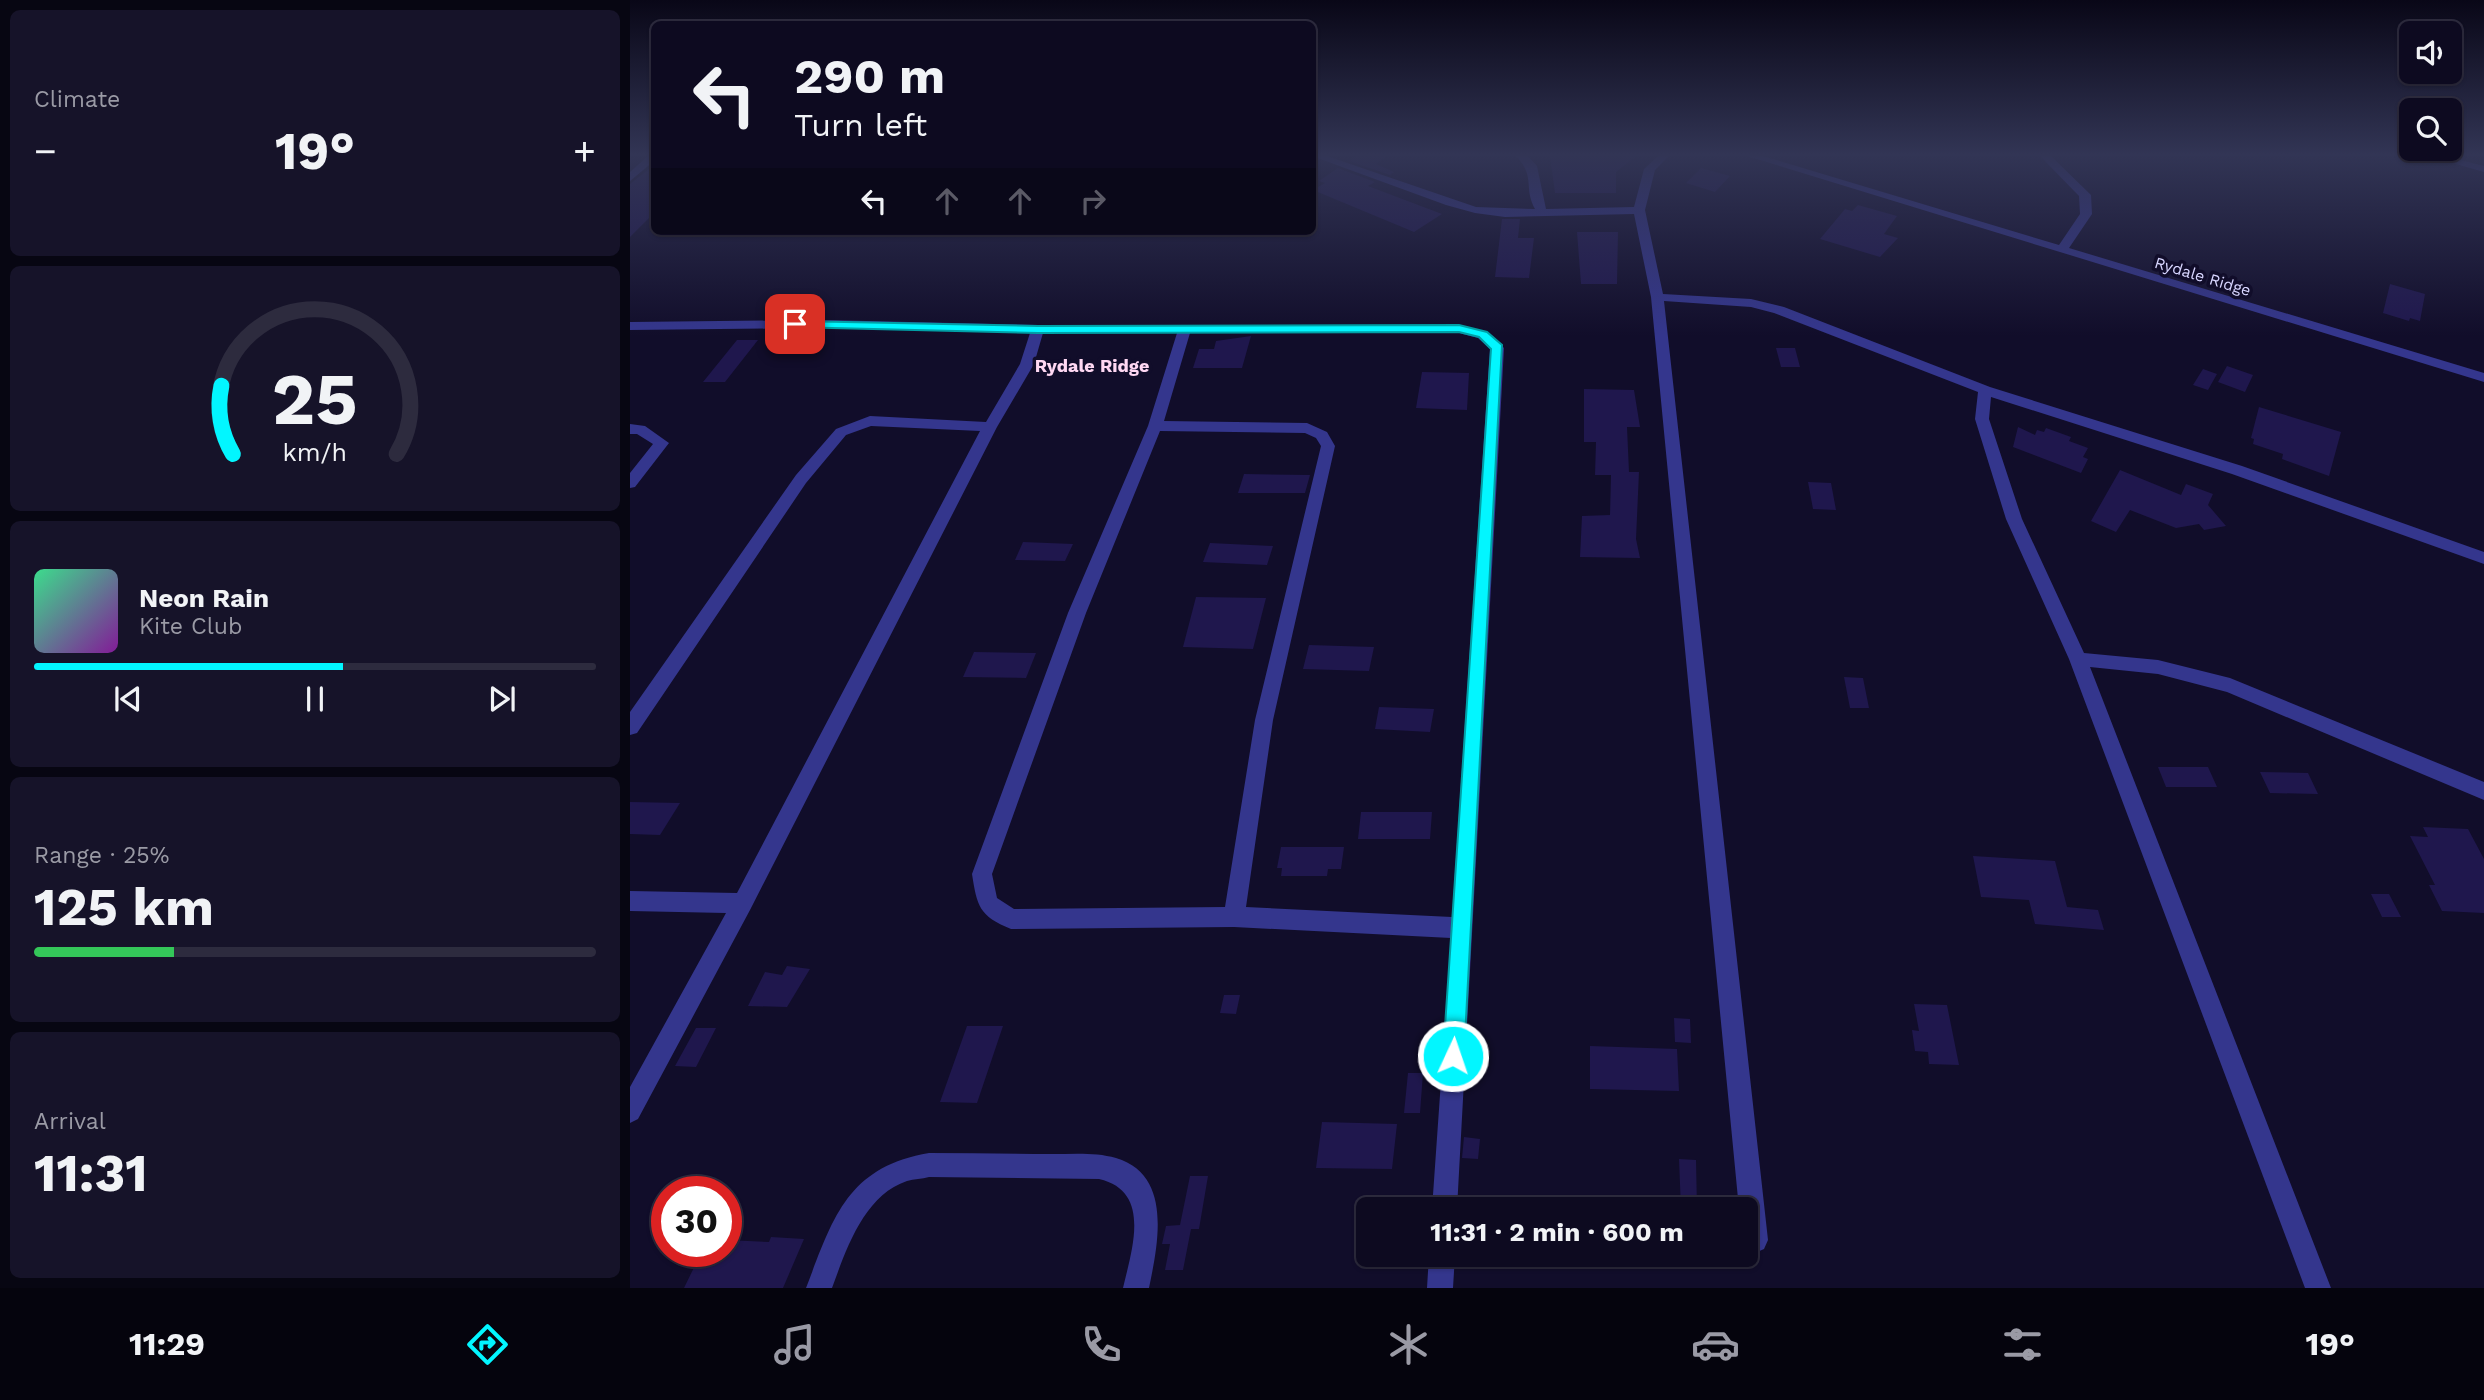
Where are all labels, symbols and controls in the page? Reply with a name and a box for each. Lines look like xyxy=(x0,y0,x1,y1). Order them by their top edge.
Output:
map controls xyxy=(2399,21,2462,161)
button: sound xyxy=(2399,21,2462,84)
text: 290 m xyxy=(794,47,945,105)
icon: left xyxy=(679,49,770,140)
text: Climate xyxy=(34,86,120,113)
button: search xyxy=(2399,98,2462,161)
text: Turn left xyxy=(794,106,927,144)
text: 19° xyxy=(275,121,355,182)
text: − xyxy=(34,129,57,173)
text: + xyxy=(573,129,596,173)
icon: left xyxy=(855,182,893,220)
icon: ahead xyxy=(928,182,966,220)
icon: ahead xyxy=(1001,182,1039,220)
icon: right xyxy=(1074,182,1112,220)
street label: Rydale Ridge xyxy=(2152,253,2253,300)
pin xyxy=(765,294,825,354)
icon: arrive xyxy=(776,305,814,343)
district label: Rydale Ridge xyxy=(1035,355,1149,376)
text: 25 xyxy=(272,357,358,443)
text: km/h xyxy=(283,438,347,467)
text: Neon Rain xyxy=(139,583,269,613)
text: Kite Club xyxy=(139,613,242,640)
icon: previous xyxy=(109,680,147,718)
icon: pause xyxy=(296,680,334,718)
icon: next xyxy=(483,680,521,718)
text: Range · 25% xyxy=(34,842,169,869)
text: 125 km xyxy=(34,877,214,938)
position arrow xyxy=(1416,1019,1490,1093)
text: Arrival xyxy=(34,1108,106,1135)
text: 11:31 xyxy=(34,1143,148,1204)
speed limit sign: 30 xyxy=(651,1176,742,1267)
text: 11:31 · 2 min · 600 m xyxy=(1430,1217,1684,1247)
icon: directions xyxy=(463,1320,512,1369)
icon: music xyxy=(770,1320,819,1369)
icon: phone xyxy=(1077,1320,1126,1369)
icon: climate xyxy=(1384,1320,1433,1369)
icon: car xyxy=(1691,1320,1740,1369)
icon: filters xyxy=(1998,1320,2047,1369)
text: 11:29 xyxy=(129,1325,205,1363)
text: 19° xyxy=(2306,1325,2355,1363)

